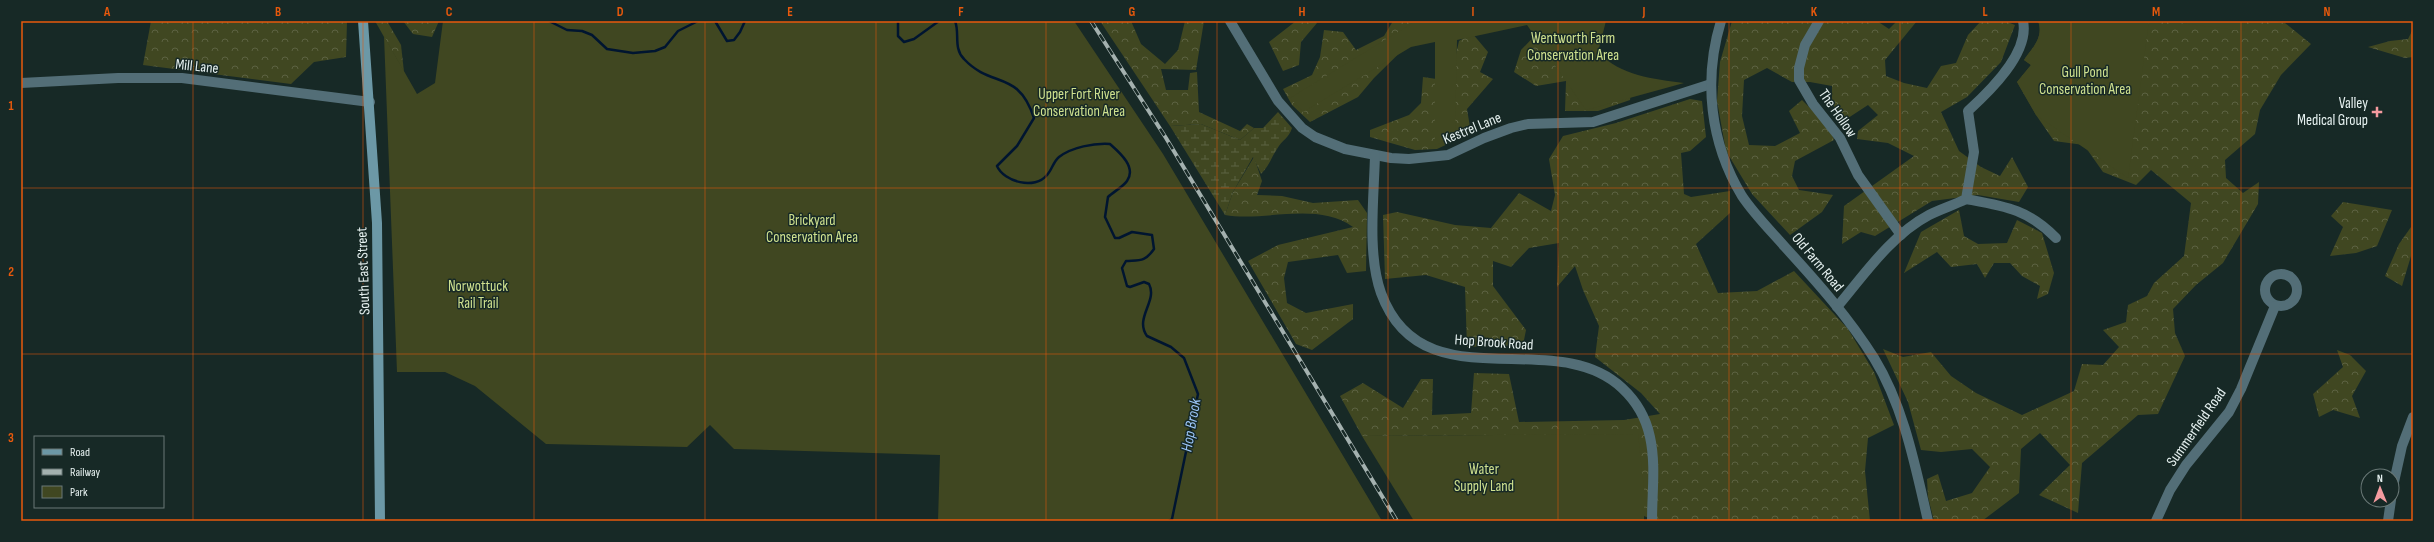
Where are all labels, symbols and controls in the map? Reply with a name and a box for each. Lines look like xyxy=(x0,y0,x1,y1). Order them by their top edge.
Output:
text: A xyxy=(103,4,111,20)
text: B xyxy=(275,4,281,20)
text: C xyxy=(446,4,453,20)
text: D xyxy=(617,4,624,20)
text: E xyxy=(787,4,793,20)
text: F xyxy=(958,4,964,20)
text: G xyxy=(1129,4,1136,20)
text: H xyxy=(1299,4,1306,20)
text: I xyxy=(1472,4,1475,20)
text: J xyxy=(1642,4,1646,20)
text: K xyxy=(1811,4,1818,20)
text: L xyxy=(1982,4,1988,20)
text: M xyxy=(2152,4,2160,20)
text: N xyxy=(2324,4,2331,20)
park label: Wentworth Farm Conservation Area xyxy=(1527,29,1619,65)
street label: Mill Lane xyxy=(174,55,220,78)
park label: Gull Pond Conservation Area xyxy=(2039,63,2131,99)
park label: Upper Fort River Conservation Area xyxy=(1033,85,1125,121)
street label: The Hollow xyxy=(1814,85,1861,142)
place label: Valley Medical Group xyxy=(2297,94,2368,130)
text: 1 xyxy=(8,98,14,114)
marker: Valley Medical Group xyxy=(2371,106,2383,118)
street label: Kestrel Lane xyxy=(1440,108,1504,149)
park label: Brickyard Conservation Area xyxy=(766,211,858,247)
street label: South East Street xyxy=(352,226,375,315)
street label: Old Farm Road xyxy=(1787,229,1848,296)
text: 2 xyxy=(8,264,14,280)
park label: Norwottuck Rail Trail xyxy=(448,277,508,313)
street label: Hop Brook Road xyxy=(1454,330,1534,355)
street label: Summerfield Road xyxy=(2162,384,2230,470)
water label: Hop Brook xyxy=(1177,396,1206,453)
text: 3 xyxy=(8,430,14,446)
legend xyxy=(34,436,164,508)
text: Road xyxy=(70,445,90,460)
park label: Water Supply Land xyxy=(1454,460,1514,496)
text: Railway xyxy=(70,465,101,480)
north arrow xyxy=(2360,468,2400,508)
text: N xyxy=(2377,472,2383,485)
text: Park xyxy=(70,485,88,500)

